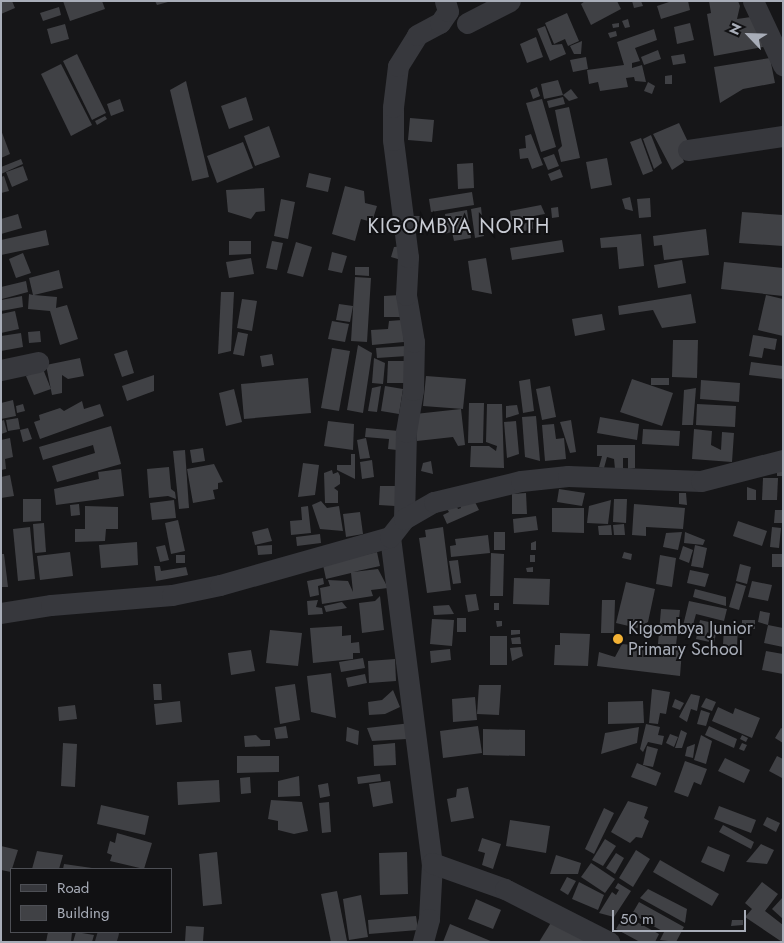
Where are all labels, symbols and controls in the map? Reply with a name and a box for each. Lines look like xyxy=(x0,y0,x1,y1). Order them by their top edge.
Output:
north arrow xyxy=(724,10,774,60)
text: N xyxy=(724,20,747,38)
district label: KIGOMBYA NORTH xyxy=(366,214,552,238)
place label: Kigombya Junior Primary School xyxy=(628,618,753,660)
marker: Kigombya Junior Primary School xyxy=(612,633,624,645)
legend xyxy=(10,868,172,933)
text: Road xyxy=(57,877,89,899)
scale bar xyxy=(614,900,748,932)
text: Building xyxy=(57,902,109,924)
text: 50 m xyxy=(620,908,654,930)

